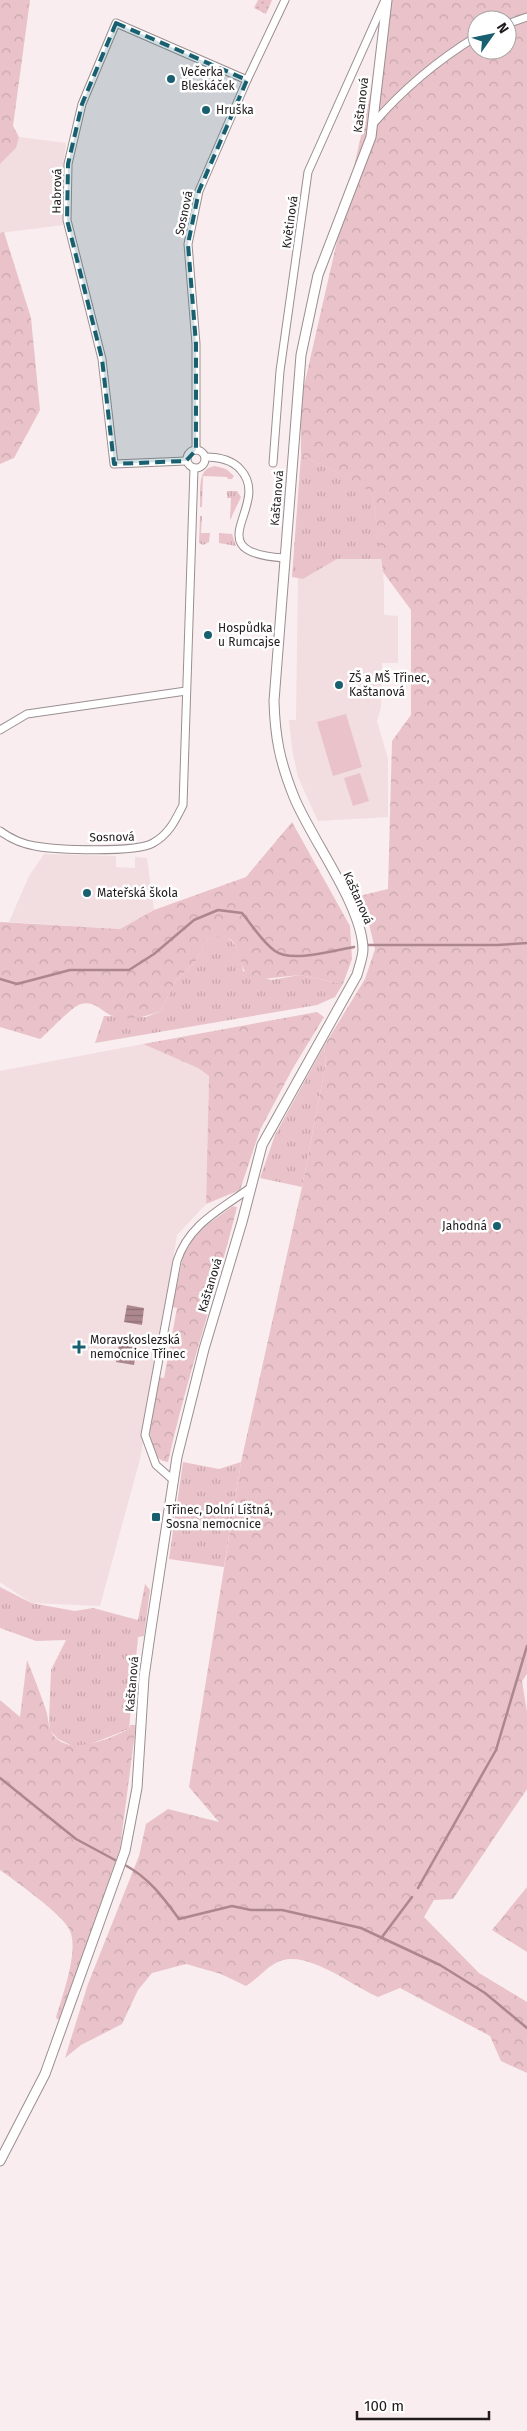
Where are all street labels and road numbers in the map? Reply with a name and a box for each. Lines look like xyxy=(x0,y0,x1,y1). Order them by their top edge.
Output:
street label: Kaštanová xyxy=(351,76,371,134)
street label: Habrová xyxy=(50,168,64,214)
street label: Sosnová xyxy=(172,189,196,237)
street label: Květinová xyxy=(279,195,301,249)
street label: Kaštanová xyxy=(268,469,286,527)
street label: Sosnová xyxy=(89,830,135,844)
street label: Kaštanová xyxy=(340,870,376,926)
street label: Kaštanová xyxy=(195,1256,225,1314)
street label: Kaštanová xyxy=(123,1655,141,1713)

